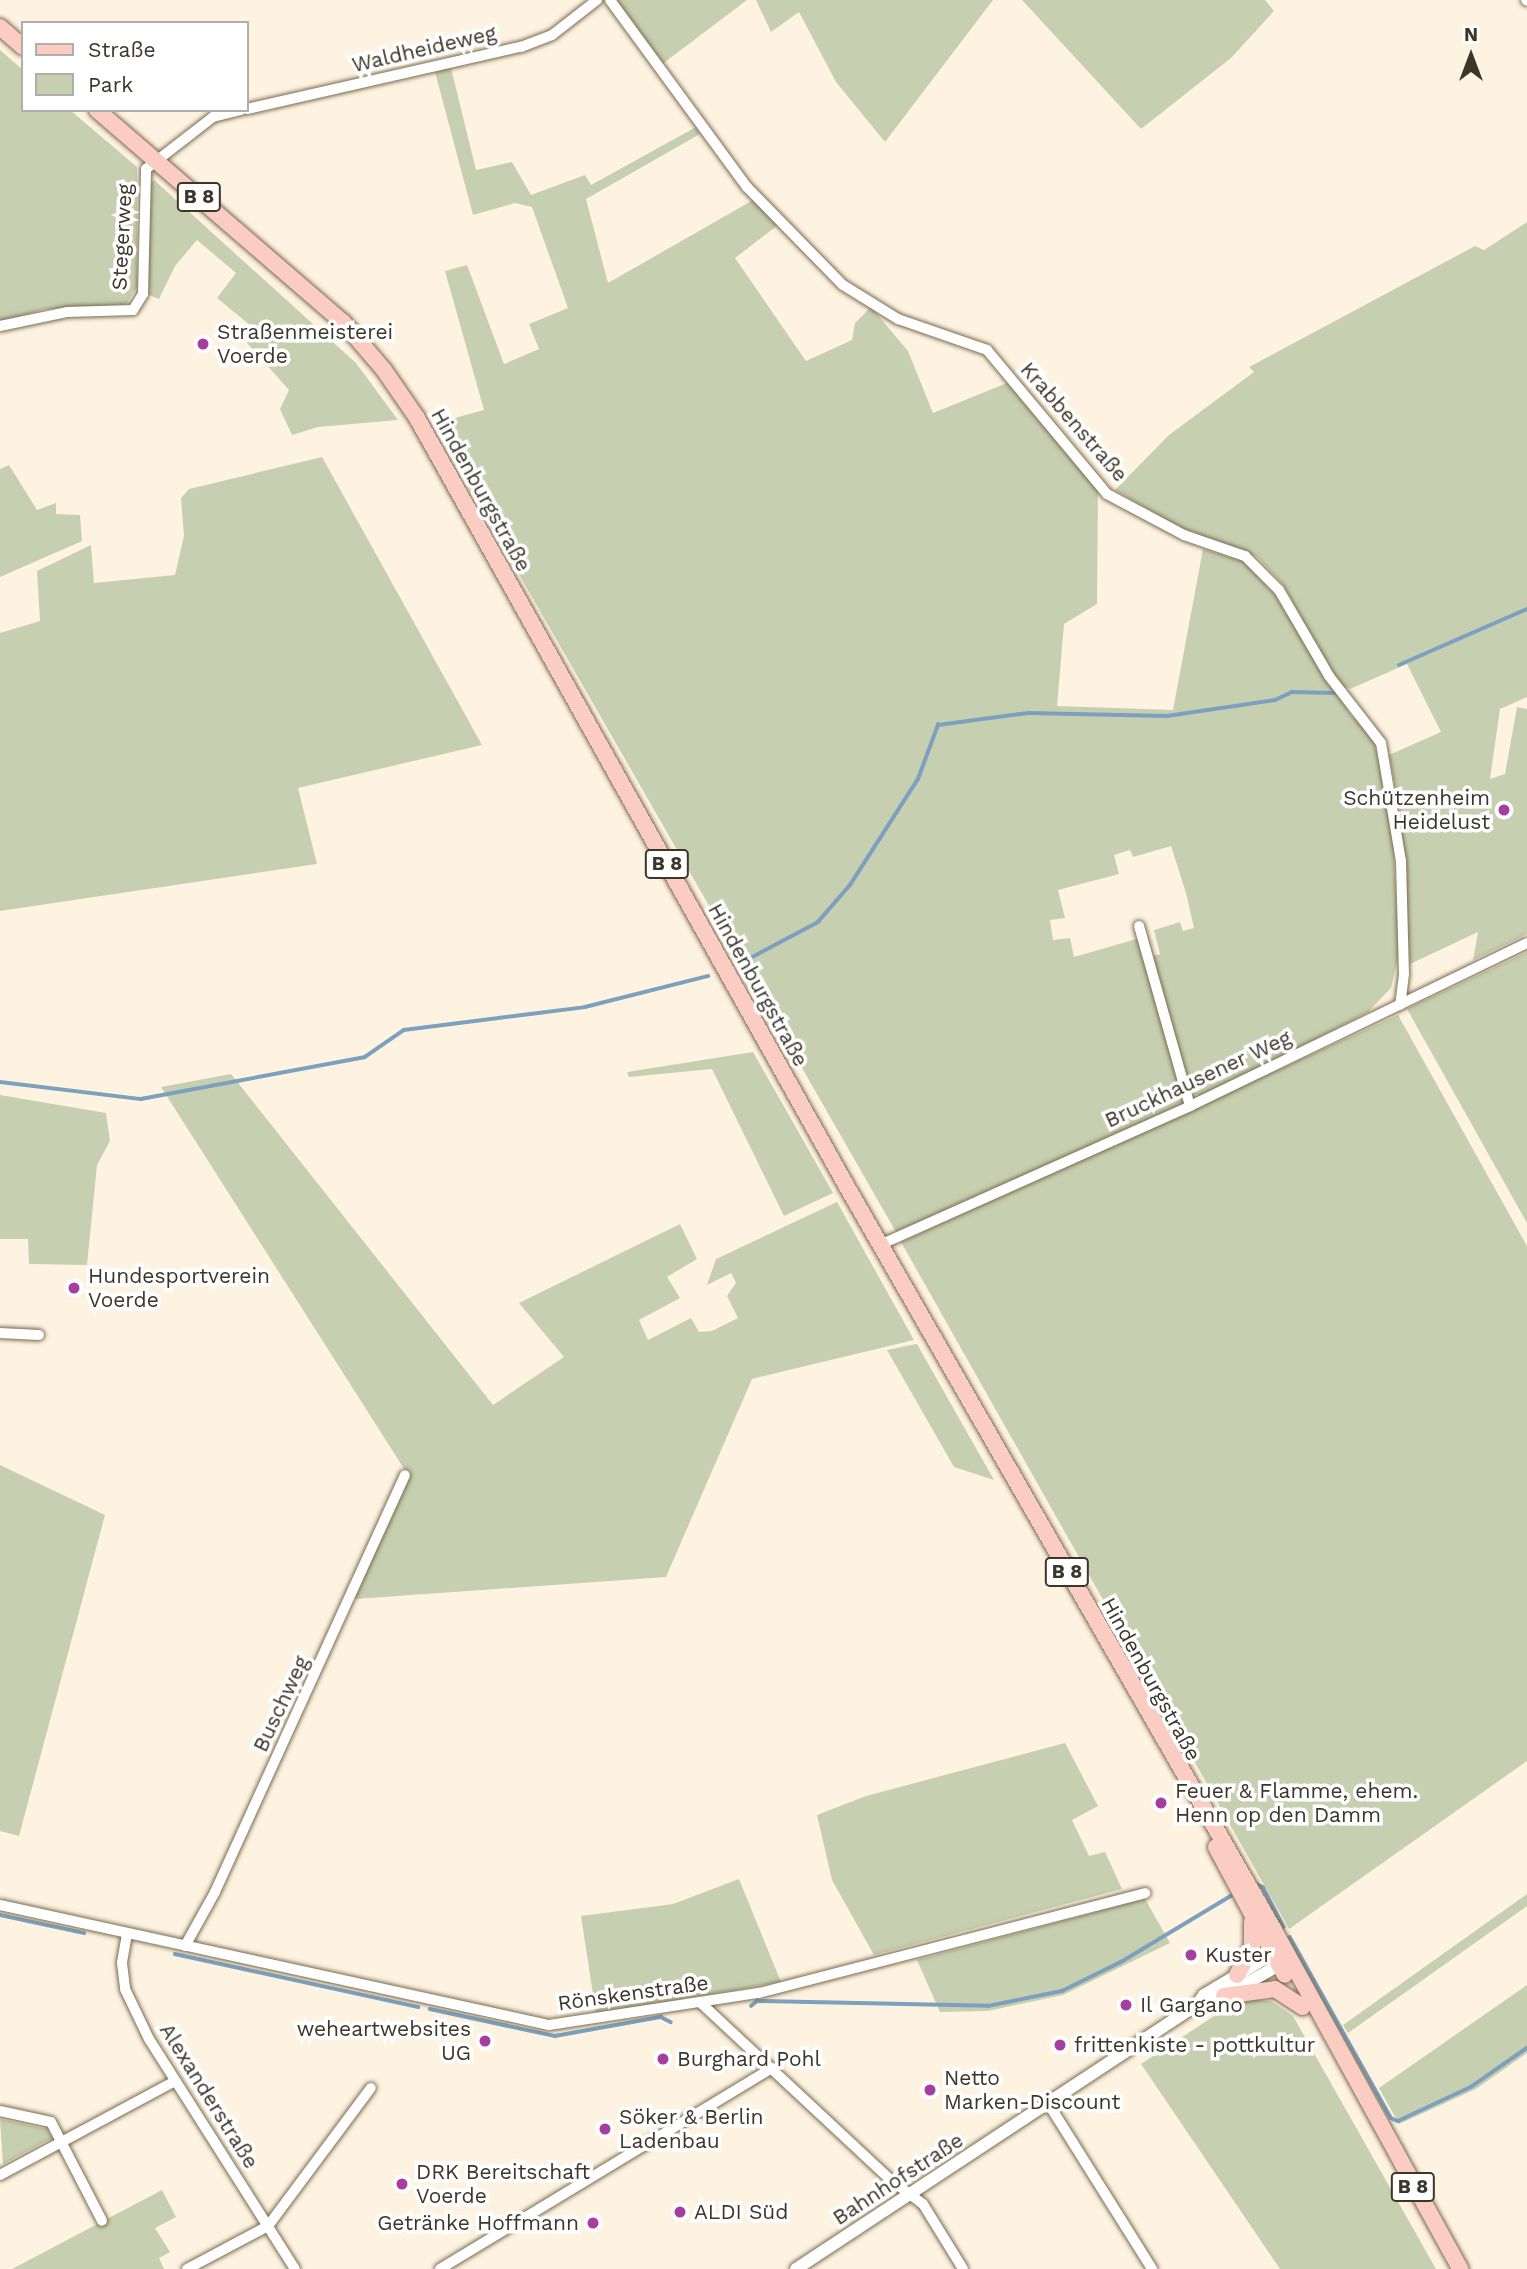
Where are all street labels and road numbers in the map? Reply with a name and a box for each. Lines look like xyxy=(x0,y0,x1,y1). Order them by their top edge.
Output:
street label: Waldheideweg xyxy=(350,20,498,78)
road number: B 8 xyxy=(176,182,222,212)
street label: Stegerweg xyxy=(107,183,137,291)
street label: Krabbenstraße xyxy=(1015,357,1133,487)
street label: Hindenburgstraße xyxy=(426,404,536,576)
road number: B 8 xyxy=(644,848,690,880)
street label: Hindenburgstraße xyxy=(703,899,813,1071)
street label: Bruckhausener Weg xyxy=(1100,1025,1296,1133)
road number: B 8 xyxy=(1044,1556,1090,1588)
street label: Hindenburgstraße xyxy=(1096,1593,1206,1765)
street label: Buschweg xyxy=(248,1652,314,1756)
street label: Rönskenstraße xyxy=(556,1970,710,2016)
street label: Alexanderstraße xyxy=(154,2019,264,2173)
street label: Bahnhofstraße xyxy=(828,2127,968,2231)
road number: B 8 xyxy=(1390,2172,1436,2202)

